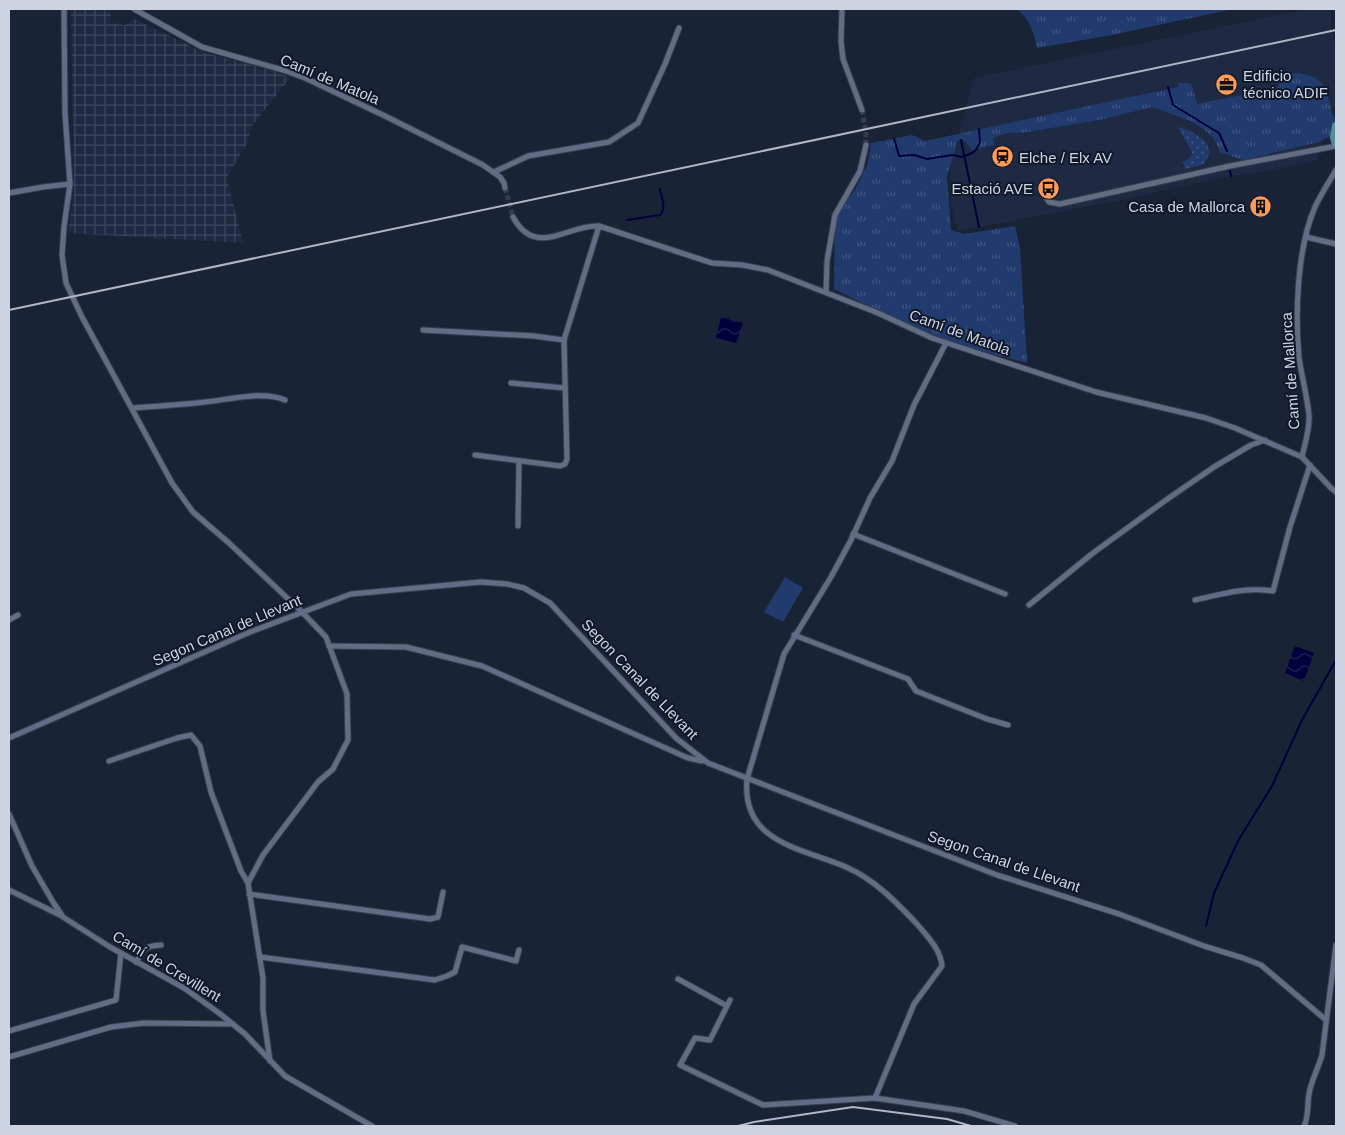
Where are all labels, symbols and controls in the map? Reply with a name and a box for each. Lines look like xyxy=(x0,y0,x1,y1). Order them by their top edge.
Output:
street label: Camí de Matola xyxy=(278,50,383,108)
place label: Edificio técnico ADIF xyxy=(1243,67,1328,101)
office icon: Edificio técnico ADIF xyxy=(1215,72,1239,96)
station icon: Elche / Elx AV xyxy=(991,145,1015,169)
place label: Elche / Elx AV xyxy=(1019,149,1112,166)
bus stop icon: Estació AVE xyxy=(1037,176,1061,200)
place label: Estació AVE xyxy=(952,180,1033,197)
building icon: Casa de Mallorca xyxy=(1249,194,1273,218)
place label: Casa de Mallorca xyxy=(1128,198,1246,215)
street label: Camí de Matola xyxy=(907,306,1013,358)
street label: Camí de Mallorca xyxy=(1277,311,1303,430)
street label: Segon Canal de Llevant xyxy=(150,591,305,669)
street label: Segon Canal de Llevant xyxy=(578,616,702,743)
street label: Segon Canal de Llevant xyxy=(926,827,1083,895)
street label: Camí de Crevillent xyxy=(110,927,225,1005)

